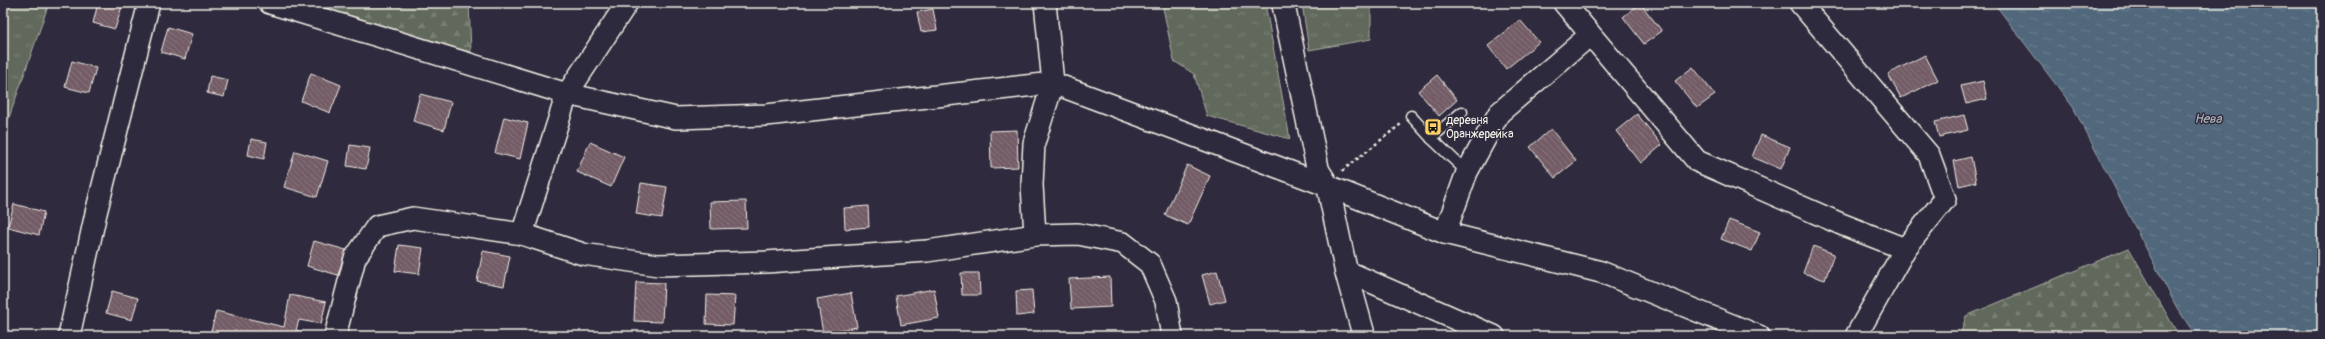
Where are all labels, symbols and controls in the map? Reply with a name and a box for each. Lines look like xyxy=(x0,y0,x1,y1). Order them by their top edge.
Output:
water label: Нева xyxy=(2194,111,2222,127)
place label: деревня Оранжерейка xyxy=(1446,113,1514,142)
bus stop icon: деревня Оранжерейка xyxy=(1423,117,1443,137)

